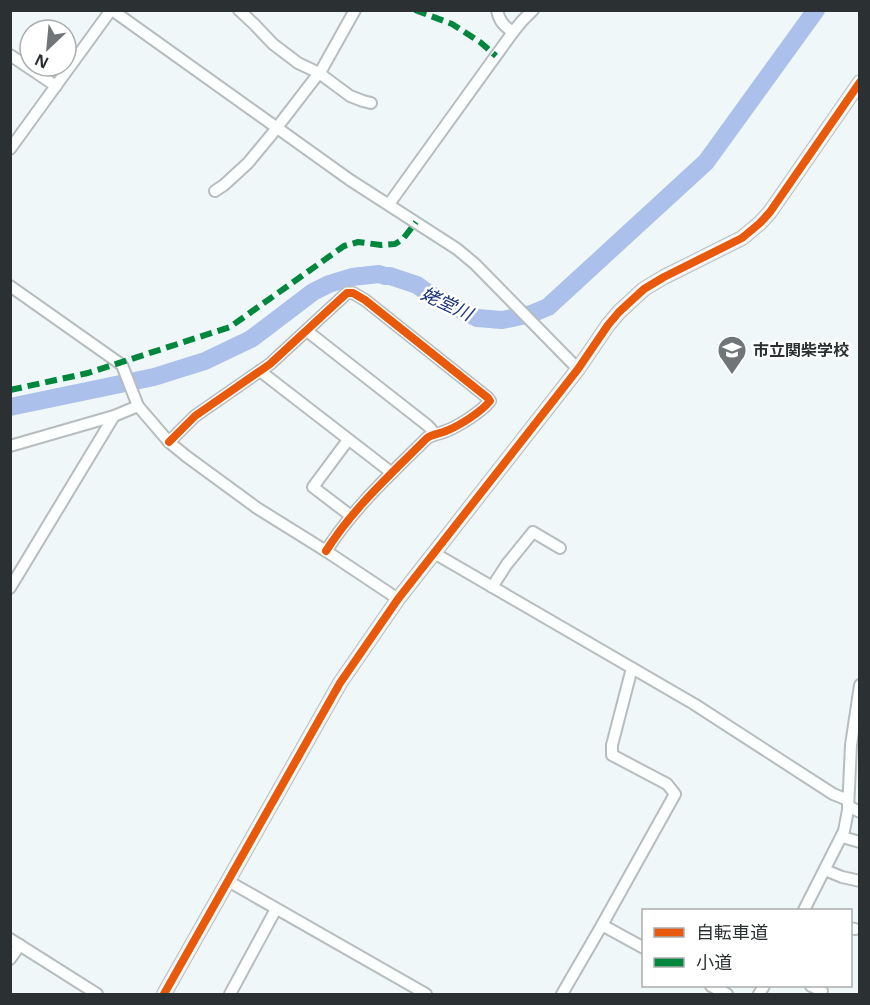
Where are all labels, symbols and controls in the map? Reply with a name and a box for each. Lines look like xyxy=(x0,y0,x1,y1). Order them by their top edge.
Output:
north arrow xyxy=(18,18,78,78)
text: N xyxy=(31,49,52,74)
water label: 姥堂川 xyxy=(417,281,478,326)
school or university icon: 市立関柴学校 xyxy=(716,334,748,376)
place label: 市立関柴学校 xyxy=(753,339,849,361)
legend xyxy=(642,909,852,987)
text: 自転車道 xyxy=(696,920,768,944)
text: 小道 xyxy=(696,950,732,974)

